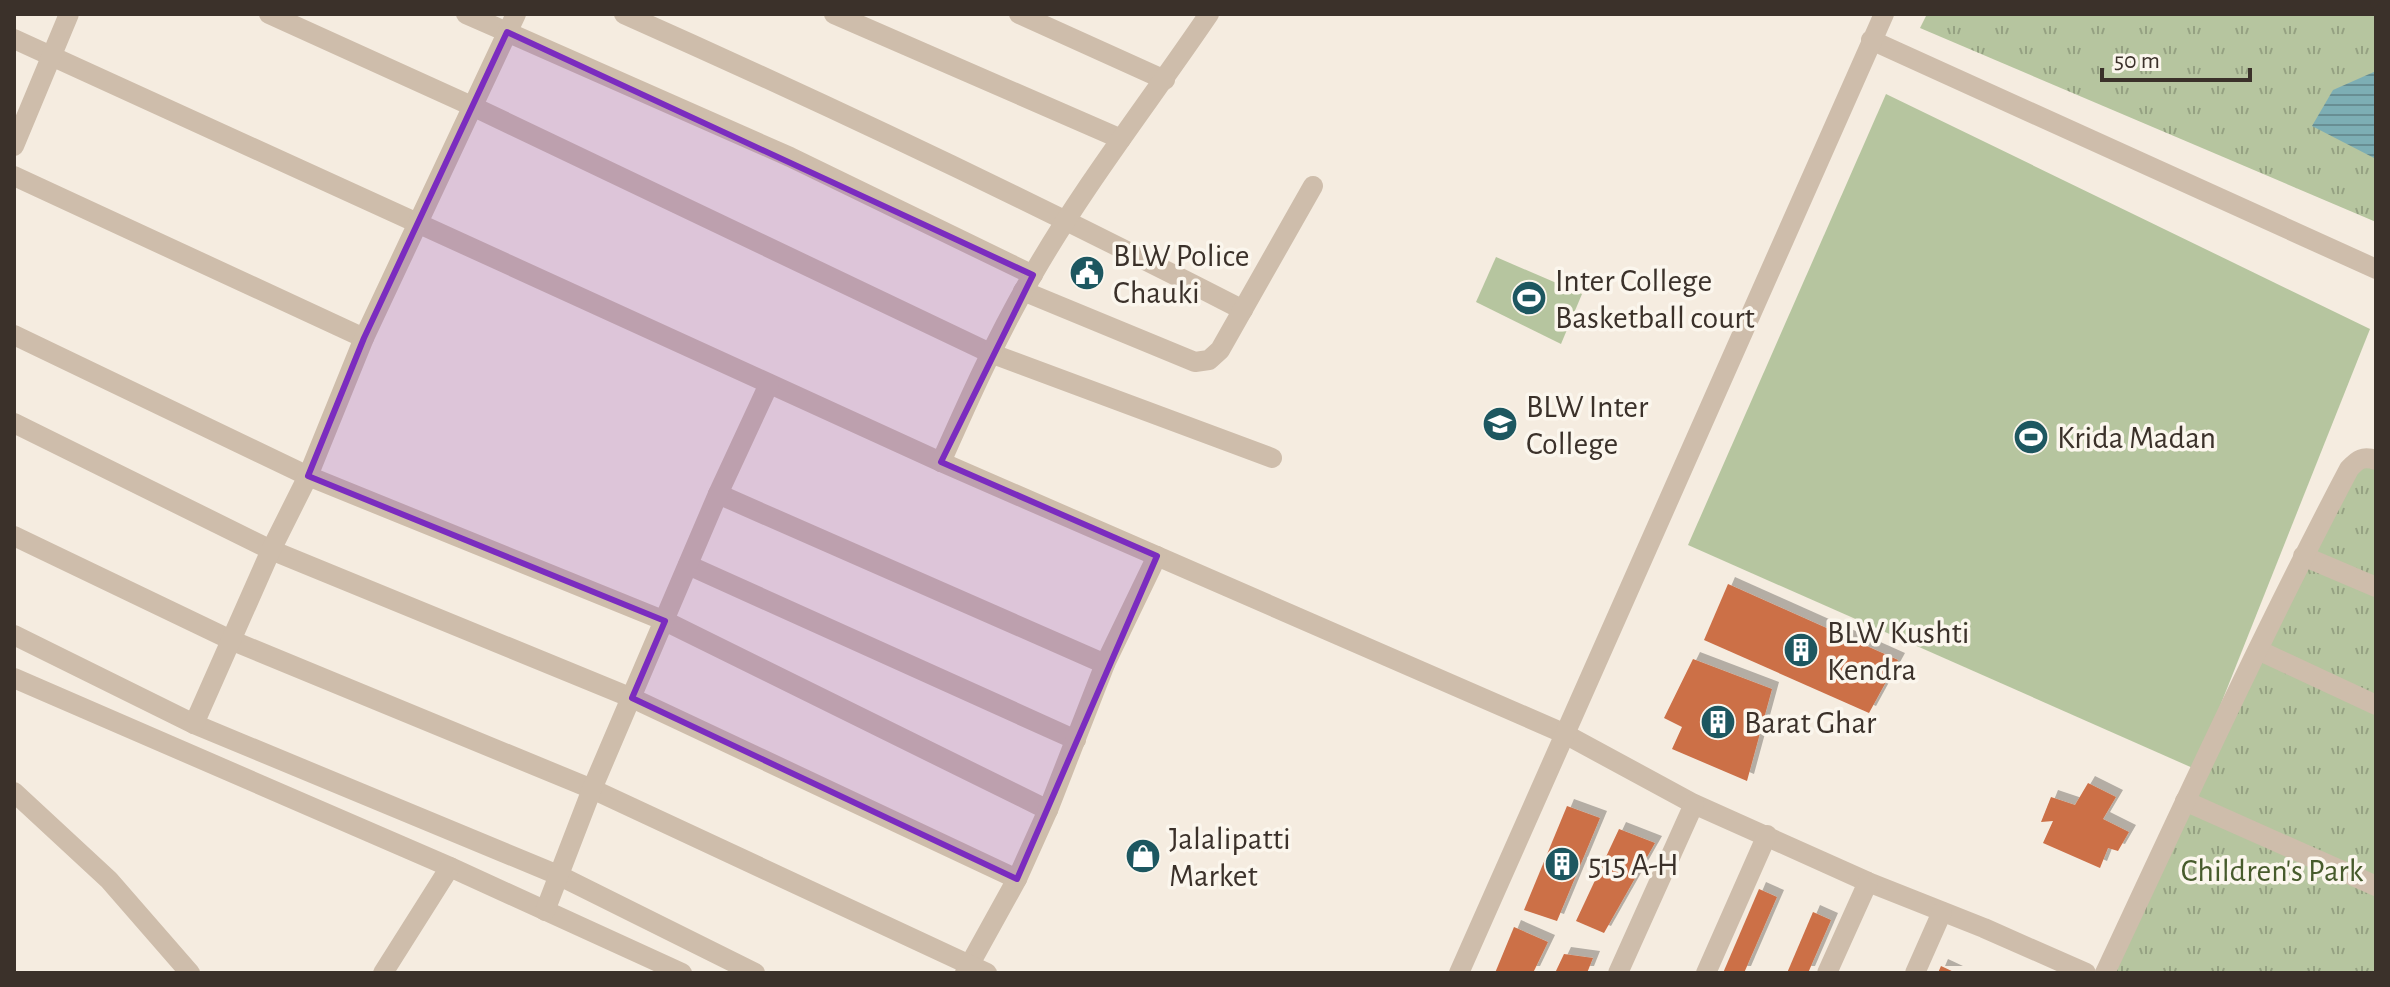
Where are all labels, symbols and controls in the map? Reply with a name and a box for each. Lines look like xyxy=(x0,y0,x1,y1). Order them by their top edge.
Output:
scale bar xyxy=(2102,32,2250,82)
text: 50 m xyxy=(2114,49,2160,73)
place label: BLW Police Chauki xyxy=(1113,240,1249,309)
public building icon: BLW Police Chauki xyxy=(1068,254,1106,292)
place label: Inter College Basketball court xyxy=(1555,265,1755,334)
sports icon: Inter College Basketball court xyxy=(1510,279,1548,317)
place label: BLW Inter College xyxy=(1526,391,1649,460)
school or university icon: BLW Inter College xyxy=(1481,405,1519,443)
sports icon: Krida Madan xyxy=(2012,418,2050,456)
place label: Krida Madan xyxy=(2057,422,2216,454)
place label: BLW Kushti Kendra xyxy=(1827,617,1970,686)
building icon: BLW Kushti Kendra xyxy=(1782,631,1820,669)
building icon: Barat Ghar xyxy=(1699,703,1737,741)
place label: Barat Ghar xyxy=(1744,707,1877,739)
place label: Jalalipatti Market xyxy=(1169,823,1291,892)
shop icon: Jalalipatti Market xyxy=(1124,837,1162,875)
building icon: 515 A-H xyxy=(1543,845,1581,883)
place label: 515 A-H xyxy=(1588,849,1679,881)
park label: Children's Park xyxy=(2181,855,2364,887)

